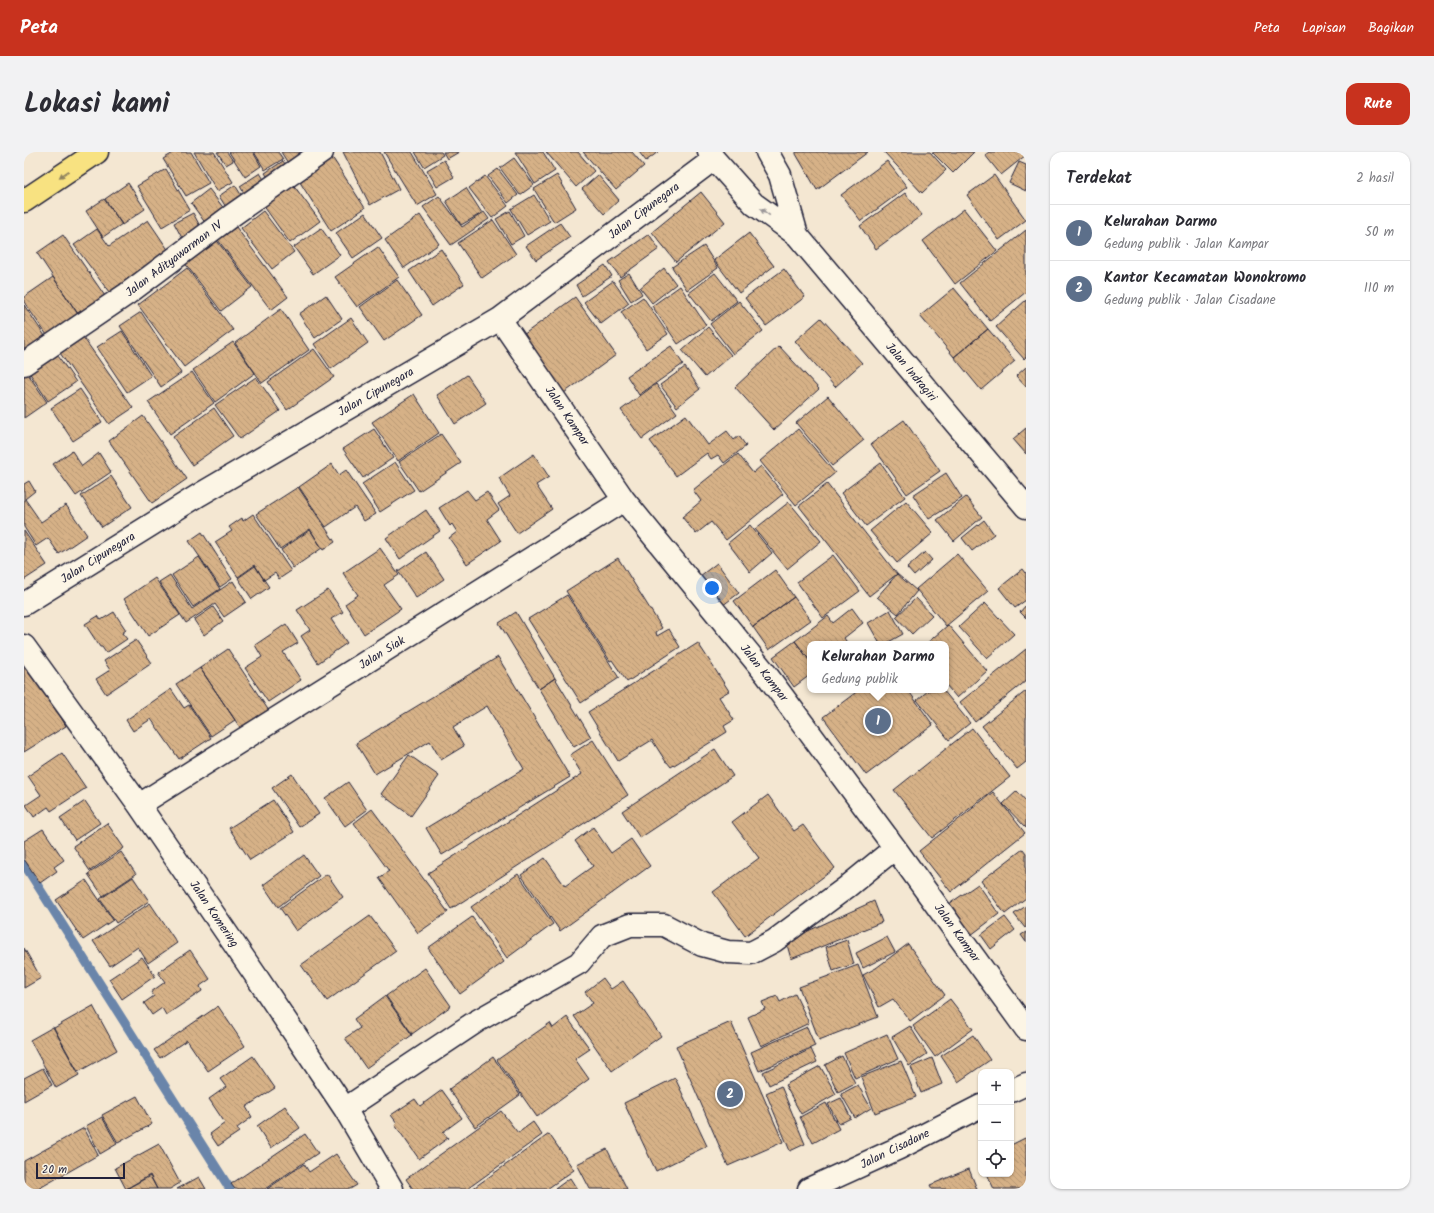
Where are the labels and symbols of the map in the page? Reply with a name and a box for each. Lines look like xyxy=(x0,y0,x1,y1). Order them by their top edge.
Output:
one-way arrow xyxy=(59,170,70,178)
street label: Jalan Cipunegara xyxy=(604,178,684,244)
one-way arrow xyxy=(760,208,771,217)
street label: Jalan Adityawarman IV xyxy=(121,215,228,302)
street label: Jalan Indragiri xyxy=(881,338,942,407)
street label: Jalan Cipunegara xyxy=(334,362,418,422)
street label: Jalan Kampar xyxy=(540,382,595,451)
street label: Jalan Cipunegara xyxy=(57,527,140,589)
your location xyxy=(702,578,722,598)
street label: Jalan Siak xyxy=(355,631,409,675)
street label: Jalan Kampar xyxy=(735,640,793,707)
pin: 1 xyxy=(865,706,891,736)
street label: Jalan Komering xyxy=(184,877,244,952)
street label: Jalan Kampar xyxy=(929,900,985,967)
pin: 2 xyxy=(717,1079,743,1109)
street label: Jalan Cisadane xyxy=(857,1124,934,1174)
scale bar xyxy=(36,1161,125,1180)

